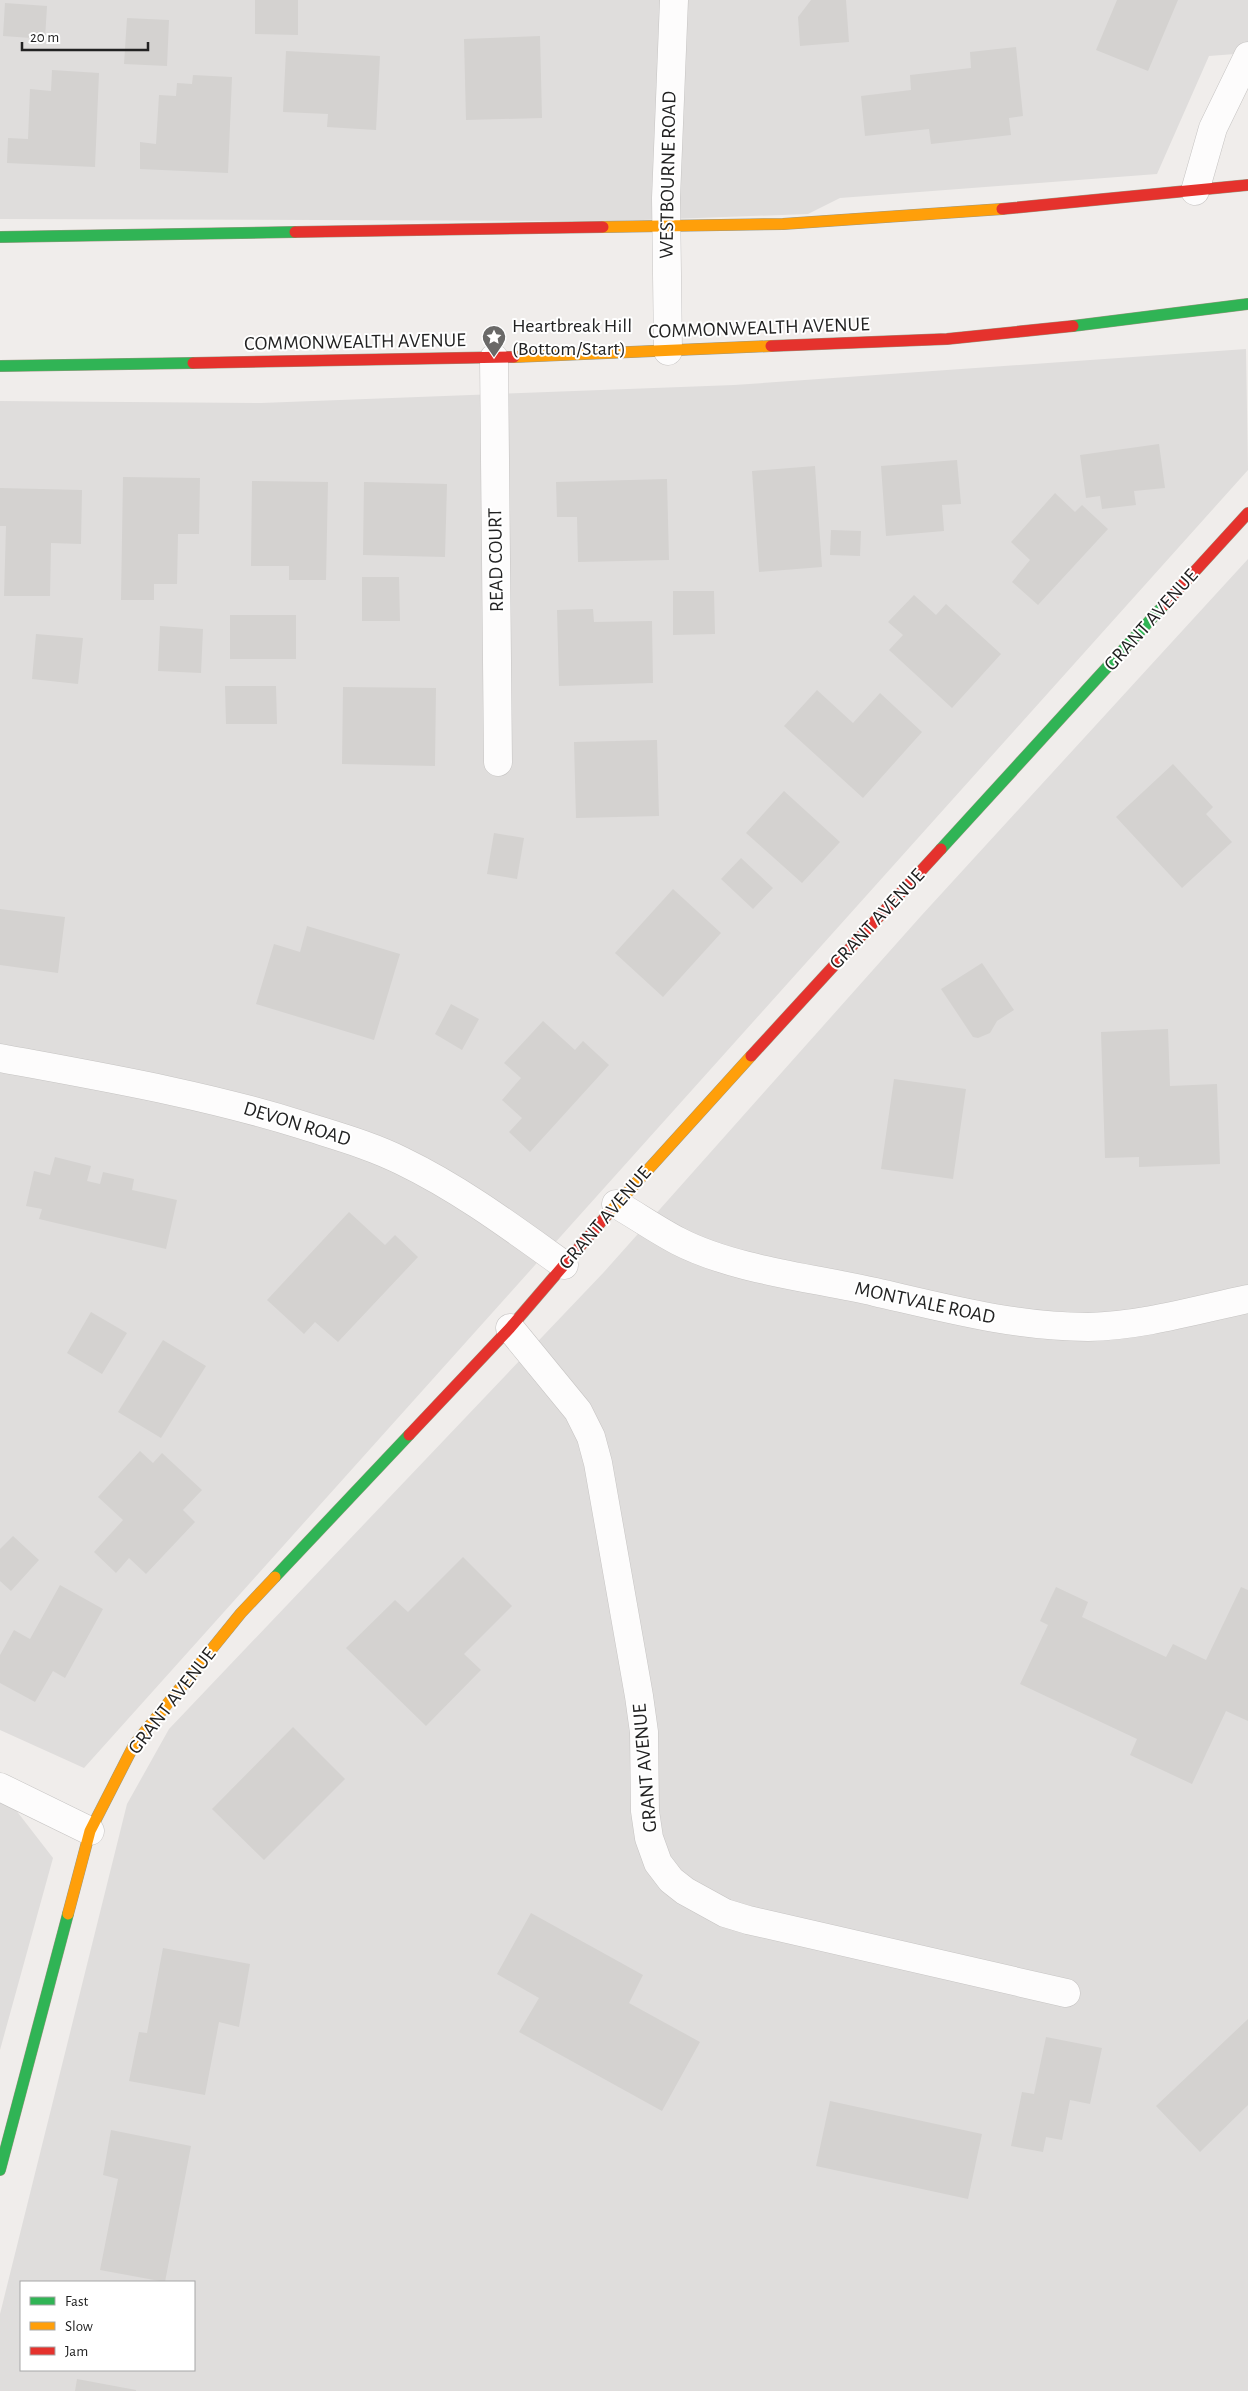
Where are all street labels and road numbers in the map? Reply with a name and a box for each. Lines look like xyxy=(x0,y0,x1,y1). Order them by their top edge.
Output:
street label: WESTBOURNE ROAD xyxy=(657,91,679,259)
street label: COMMONWEALTH AVENUE xyxy=(648,314,870,342)
street label: COMMONWEALTH AVENUE xyxy=(244,330,466,354)
street label: READ COURT xyxy=(485,507,507,612)
street label: GRANT AVENUE xyxy=(1100,565,1202,675)
street label: GRANT AVENUE xyxy=(826,865,929,973)
street label: DEVON ROAD xyxy=(241,1098,353,1150)
street label: GRANT AVENUE xyxy=(555,1162,655,1273)
street label: MONTVALE ROAD xyxy=(853,1278,997,1328)
street label: GRANT AVENUE xyxy=(124,1644,220,1758)
street label: GRANT AVENUE xyxy=(629,1703,661,1833)

